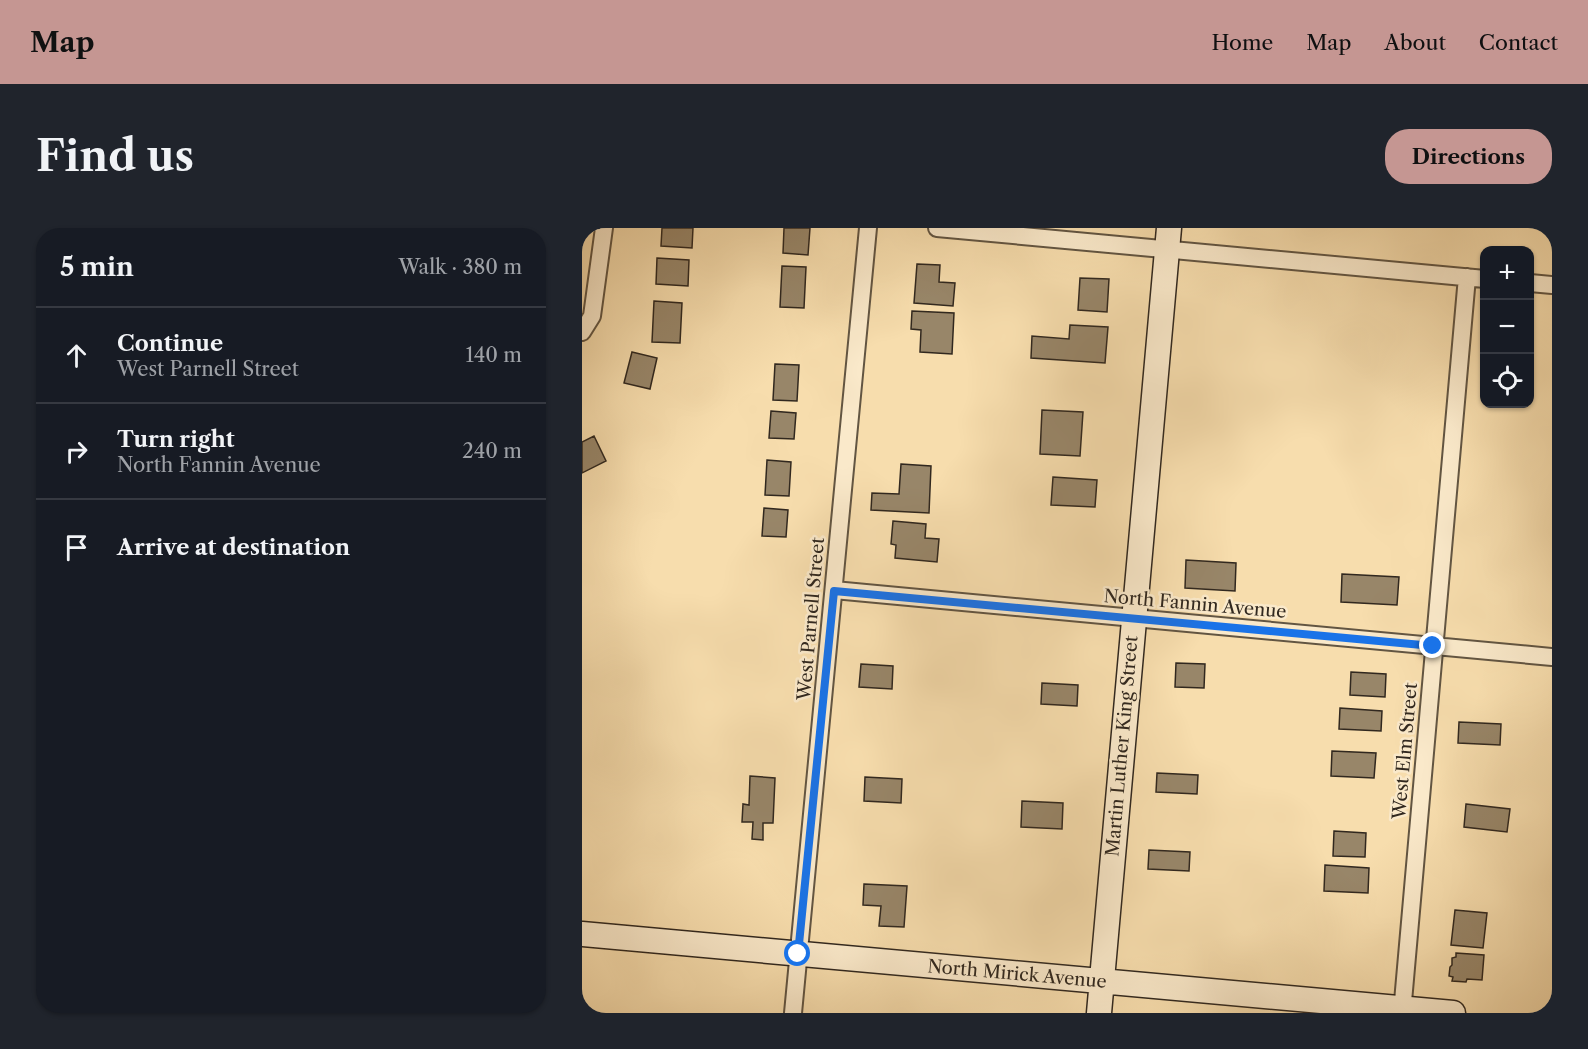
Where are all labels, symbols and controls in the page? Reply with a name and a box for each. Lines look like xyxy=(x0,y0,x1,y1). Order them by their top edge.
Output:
text: Map xyxy=(30,25,94,59)
text: Home xyxy=(1212,30,1273,55)
text: Map xyxy=(1306,30,1351,55)
text: About xyxy=(1384,30,1446,55)
text: Contact xyxy=(1479,30,1558,55)
button: Directions xyxy=(1385,129,1552,184)
text: Find us xyxy=(36,130,194,182)
map controls xyxy=(1480,246,1534,408)
button: + xyxy=(1480,246,1534,300)
text: 5 min xyxy=(60,251,134,283)
text: Walk · 380 m xyxy=(398,255,522,279)
button: − xyxy=(1480,300,1534,354)
text: Continue xyxy=(117,330,223,357)
icon: ahead xyxy=(60,339,93,372)
text: 140 m xyxy=(465,343,522,367)
button: locate xyxy=(1480,354,1534,408)
text: West Parnell Street xyxy=(117,357,299,381)
text: Turn right xyxy=(117,426,235,453)
icon: right xyxy=(60,435,93,468)
text: 240 m xyxy=(462,439,522,463)
text: North Fannin Avenue xyxy=(117,453,321,477)
icon: arrive xyxy=(60,531,93,564)
text: Arrive at destination xyxy=(117,534,350,561)
street label: West Parnell Street xyxy=(793,536,829,702)
street label: North Fannin Avenue xyxy=(1103,585,1287,623)
route end xyxy=(1419,632,1445,658)
street label: Martin Luther King Street xyxy=(1101,634,1143,857)
street label: West Elm Street xyxy=(1388,681,1422,821)
route start xyxy=(784,940,810,966)
street label: North Mirick Avenue xyxy=(927,955,1107,993)

